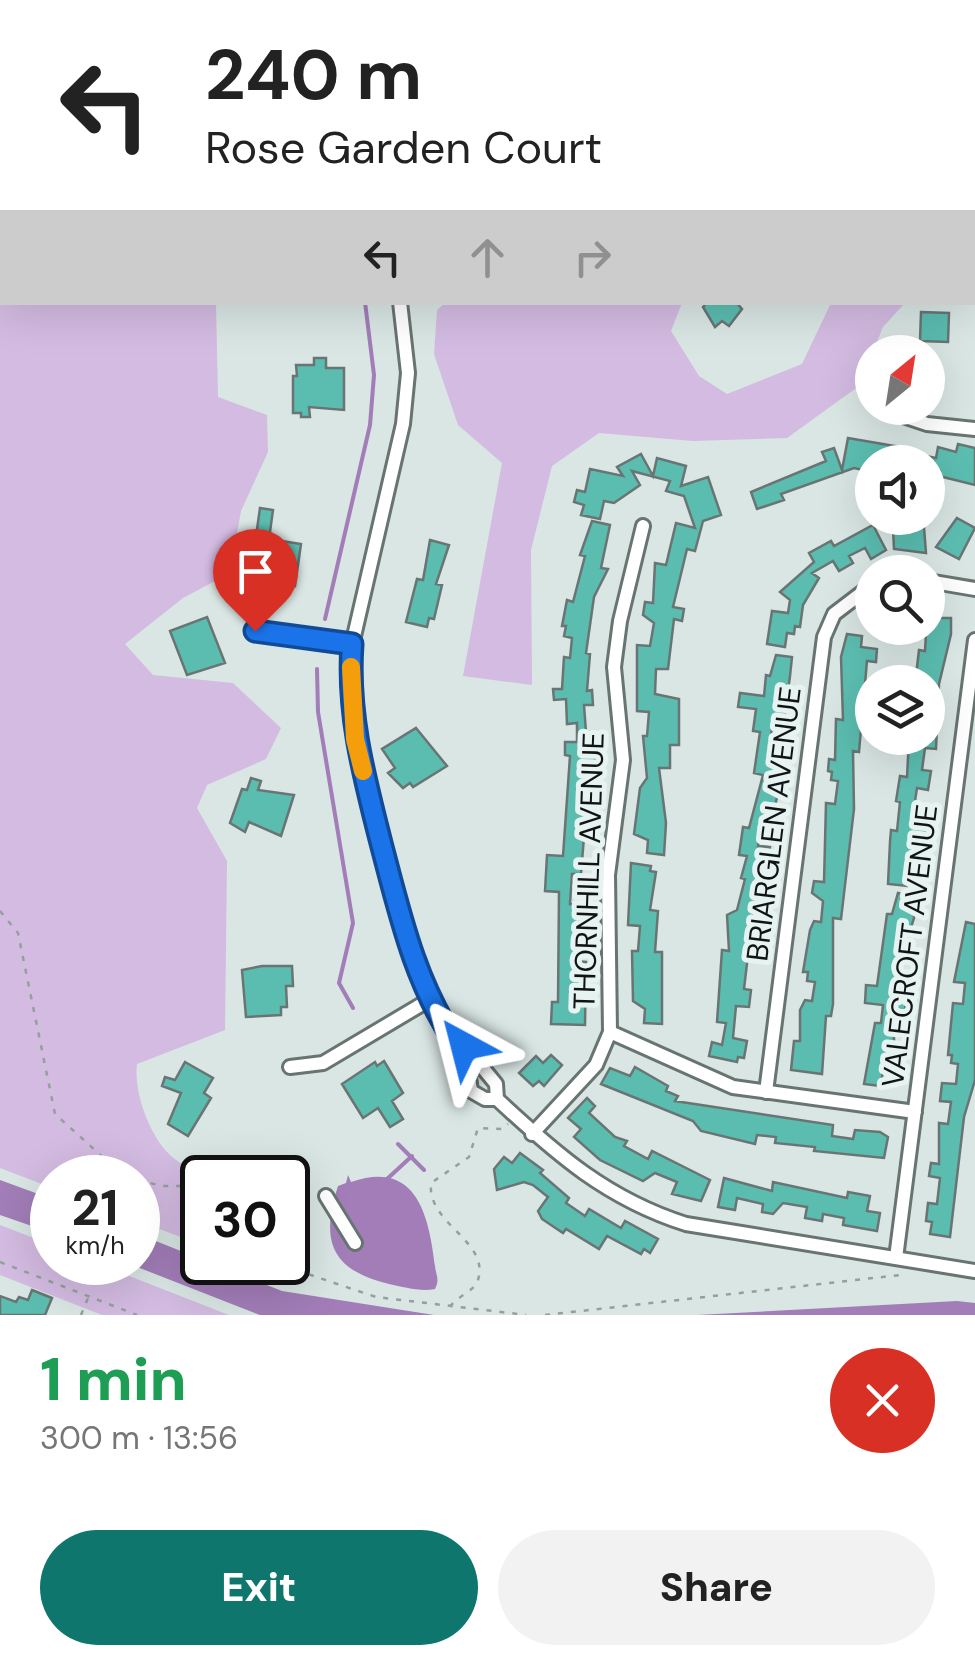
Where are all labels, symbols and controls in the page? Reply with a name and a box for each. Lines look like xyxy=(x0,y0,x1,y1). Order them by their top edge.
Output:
text: 240 m xyxy=(205,30,422,121)
icon: left xyxy=(40,40,170,170)
text: Rose Garden Court xyxy=(205,118,602,177)
icon: left xyxy=(355,230,410,285)
icon: ahead xyxy=(460,230,515,285)
icon: right xyxy=(565,230,620,285)
north arrow xyxy=(855,335,945,425)
map controls xyxy=(855,335,945,755)
button: sound xyxy=(855,445,945,535)
pin xyxy=(213,529,298,632)
icon: arrive xyxy=(228,544,283,599)
button: search xyxy=(855,555,945,645)
button: layers xyxy=(855,665,945,755)
street label: BRIARGLEN AVENUE xyxy=(737,684,810,963)
street label: THORNHILL AVENUE xyxy=(564,732,613,1010)
street label: VALECROFT AVENUE xyxy=(873,802,946,1090)
position arrow xyxy=(412,994,516,1098)
speed limit sign: 30 xyxy=(180,1155,310,1285)
text: 21 xyxy=(71,1175,119,1241)
text: km/h xyxy=(65,1229,125,1262)
text: 1 min xyxy=(40,1340,187,1419)
button: close xyxy=(830,1348,935,1453)
text: 300 m · 13:56 xyxy=(40,1417,238,1459)
button: Exit xyxy=(40,1530,478,1645)
button: Share xyxy=(498,1530,935,1645)

